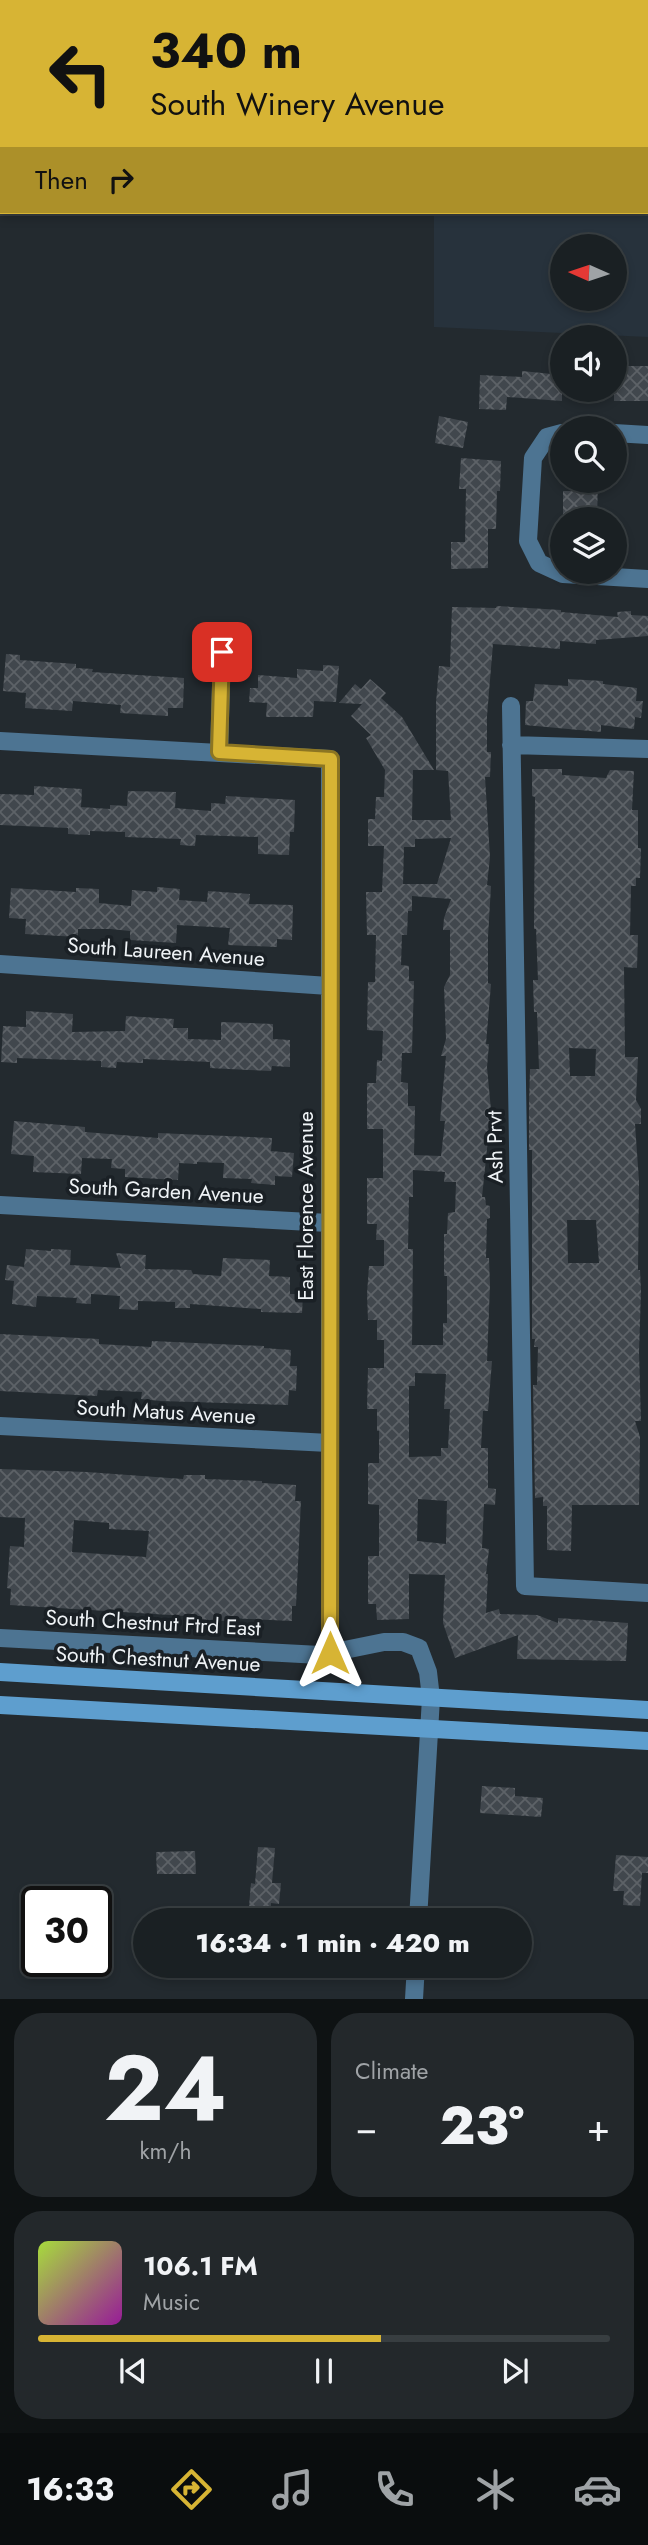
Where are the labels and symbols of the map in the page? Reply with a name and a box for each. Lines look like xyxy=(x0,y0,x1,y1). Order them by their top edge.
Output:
north arrow xyxy=(550,234,626,312)
pin xyxy=(192,622,252,682)
street label: South Laureen Avenue xyxy=(66,930,266,974)
street label: Ash Prvt xyxy=(479,1110,511,1184)
street label: East Florence Avenue xyxy=(291,1111,321,1301)
street label: South Garden Avenue xyxy=(68,1171,265,1211)
street label: South Matus Avenue xyxy=(75,1392,257,1432)
street label: South Chestnut Ftrd East xyxy=(45,1602,261,1644)
position arrow xyxy=(293,1616,367,1690)
street label: South Chestnut Avenue xyxy=(55,1639,261,1679)
speed limit sign: 30 xyxy=(21,1886,112,1977)

